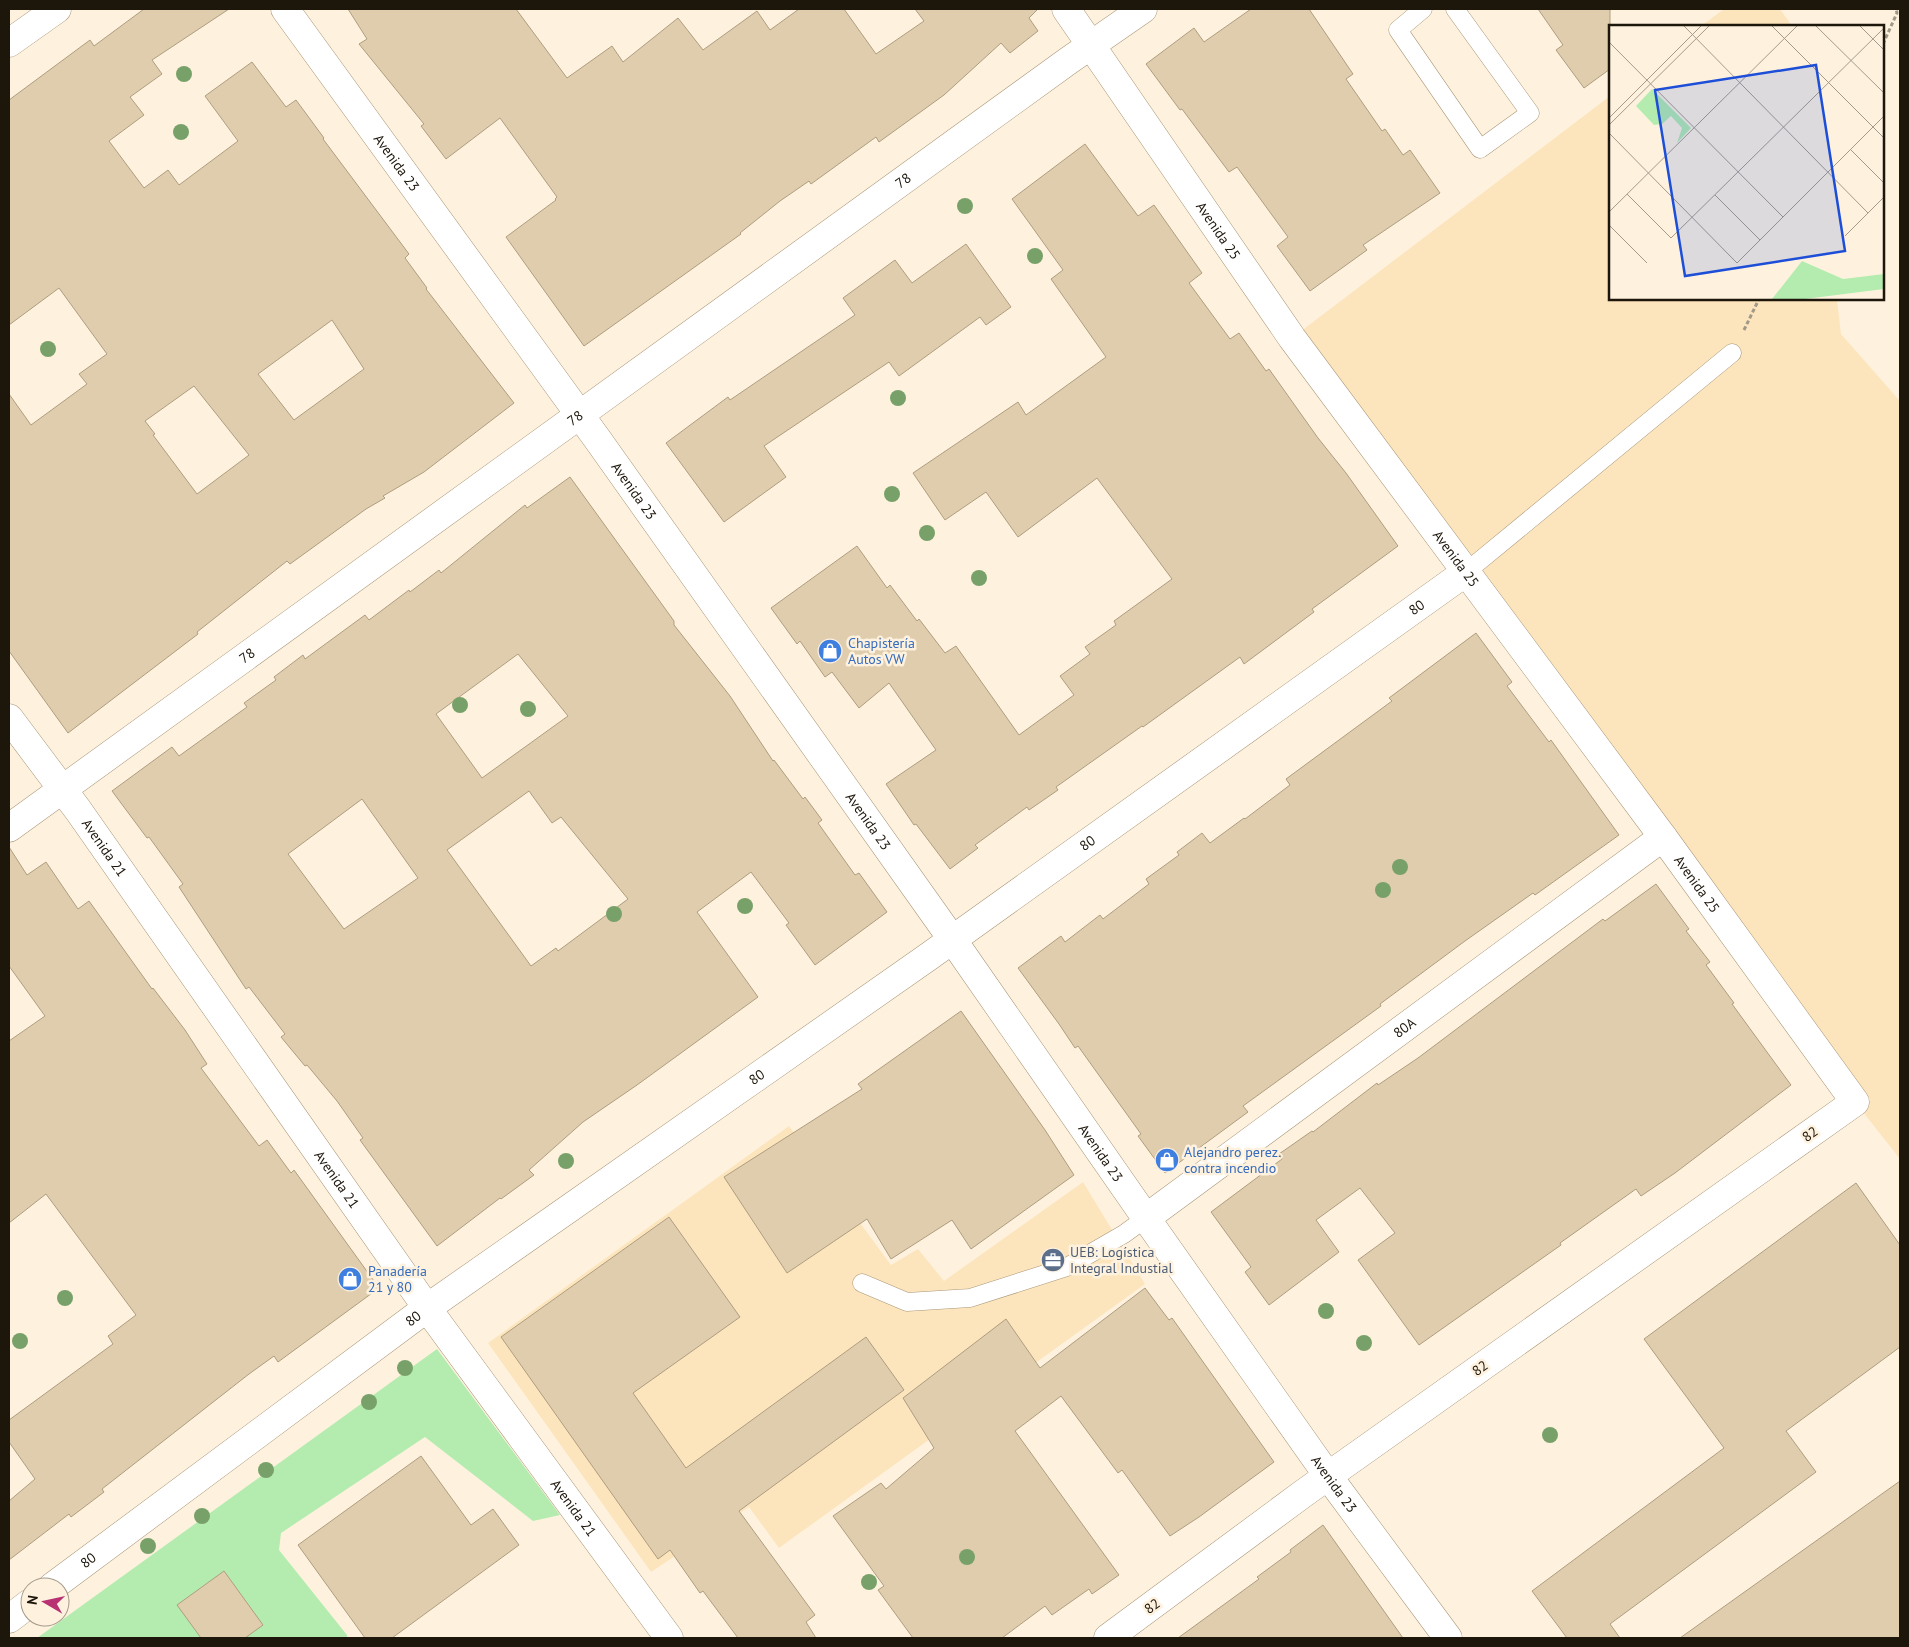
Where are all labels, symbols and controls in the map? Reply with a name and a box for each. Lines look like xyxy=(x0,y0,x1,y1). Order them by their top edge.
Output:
inset map xyxy=(1609,25,1884,300)
street label: Avenida 23 xyxy=(370,131,423,195)
street label: 78 xyxy=(892,169,915,192)
street label: Avenida 25 xyxy=(1192,198,1245,263)
street label: 78 xyxy=(564,406,587,430)
street label: Avenida 23 xyxy=(608,459,661,523)
street label: Avenida 25 xyxy=(1429,527,1483,591)
street label: 80 xyxy=(1405,595,1428,619)
place label: Chapistería Autos VW xyxy=(848,634,915,668)
shop icon: Chapistería Autos VW xyxy=(817,638,843,664)
street label: 78 xyxy=(236,644,259,667)
street label: Avenida 23 xyxy=(842,789,895,853)
street label: Avenida 21 xyxy=(78,815,131,880)
street label: 80 xyxy=(1076,831,1099,855)
street label: Avenida 25 xyxy=(1670,852,1724,916)
street label: 80A xyxy=(1390,1013,1420,1042)
street label: 80 xyxy=(745,1065,768,1089)
street label: Avenida 23 xyxy=(1074,1120,1127,1185)
street label: 82 xyxy=(1799,1122,1821,1146)
place label: Alejandro perez. contra incendio xyxy=(1184,1143,1281,1177)
street label: Avenida 21 xyxy=(310,1147,363,1212)
shop icon: Alejandro perez. contra incendio xyxy=(1154,1147,1180,1173)
place label: UEB: Logística Integral Industial xyxy=(1070,1243,1173,1277)
office icon: UEB: Logística Integral Industial xyxy=(1040,1247,1066,1273)
place label: Panadería 21 y 80 xyxy=(368,1262,427,1296)
shop icon: Panadería 21 y 80 xyxy=(337,1266,363,1292)
street label: 80 xyxy=(402,1306,425,1330)
street label: 82 xyxy=(1469,1356,1491,1380)
street label: Avenida 23 xyxy=(1307,1452,1361,1516)
street label: Avenida 21 xyxy=(547,1476,600,1540)
street label: 80 xyxy=(77,1548,100,1572)
north arrow xyxy=(20,1577,70,1627)
text: N xyxy=(23,1594,42,1606)
street label: 82 xyxy=(1141,1594,1163,1618)

